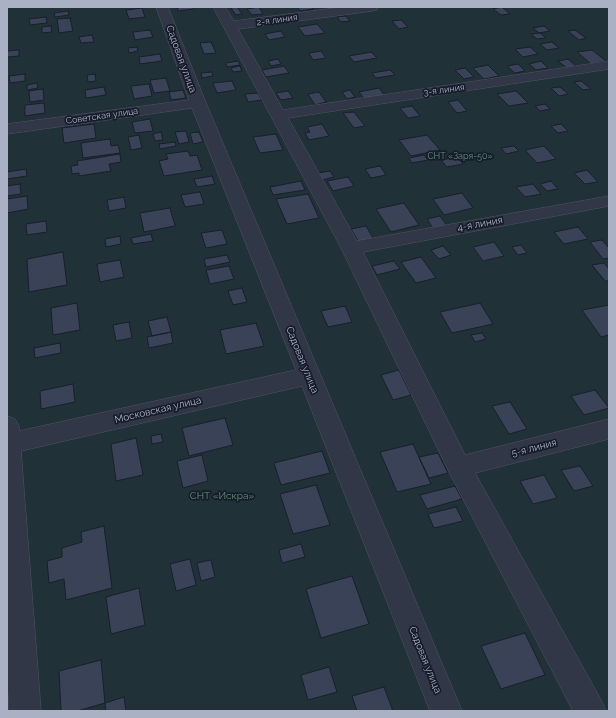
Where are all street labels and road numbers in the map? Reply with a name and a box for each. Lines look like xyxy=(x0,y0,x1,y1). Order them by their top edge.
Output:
street label: 2-я линия xyxy=(256,12,298,28)
street label: Садовая улица xyxy=(163,24,199,94)
street label: 3-я линия xyxy=(423,82,465,98)
street label: Советская улица xyxy=(65,106,139,126)
street label: 4-я линия xyxy=(456,214,504,234)
street label: Садовая улица xyxy=(283,325,321,395)
street label: Московская улица xyxy=(114,394,202,426)
street label: 5-я линия xyxy=(510,437,558,459)
street label: Садовая улица xyxy=(406,625,444,695)

